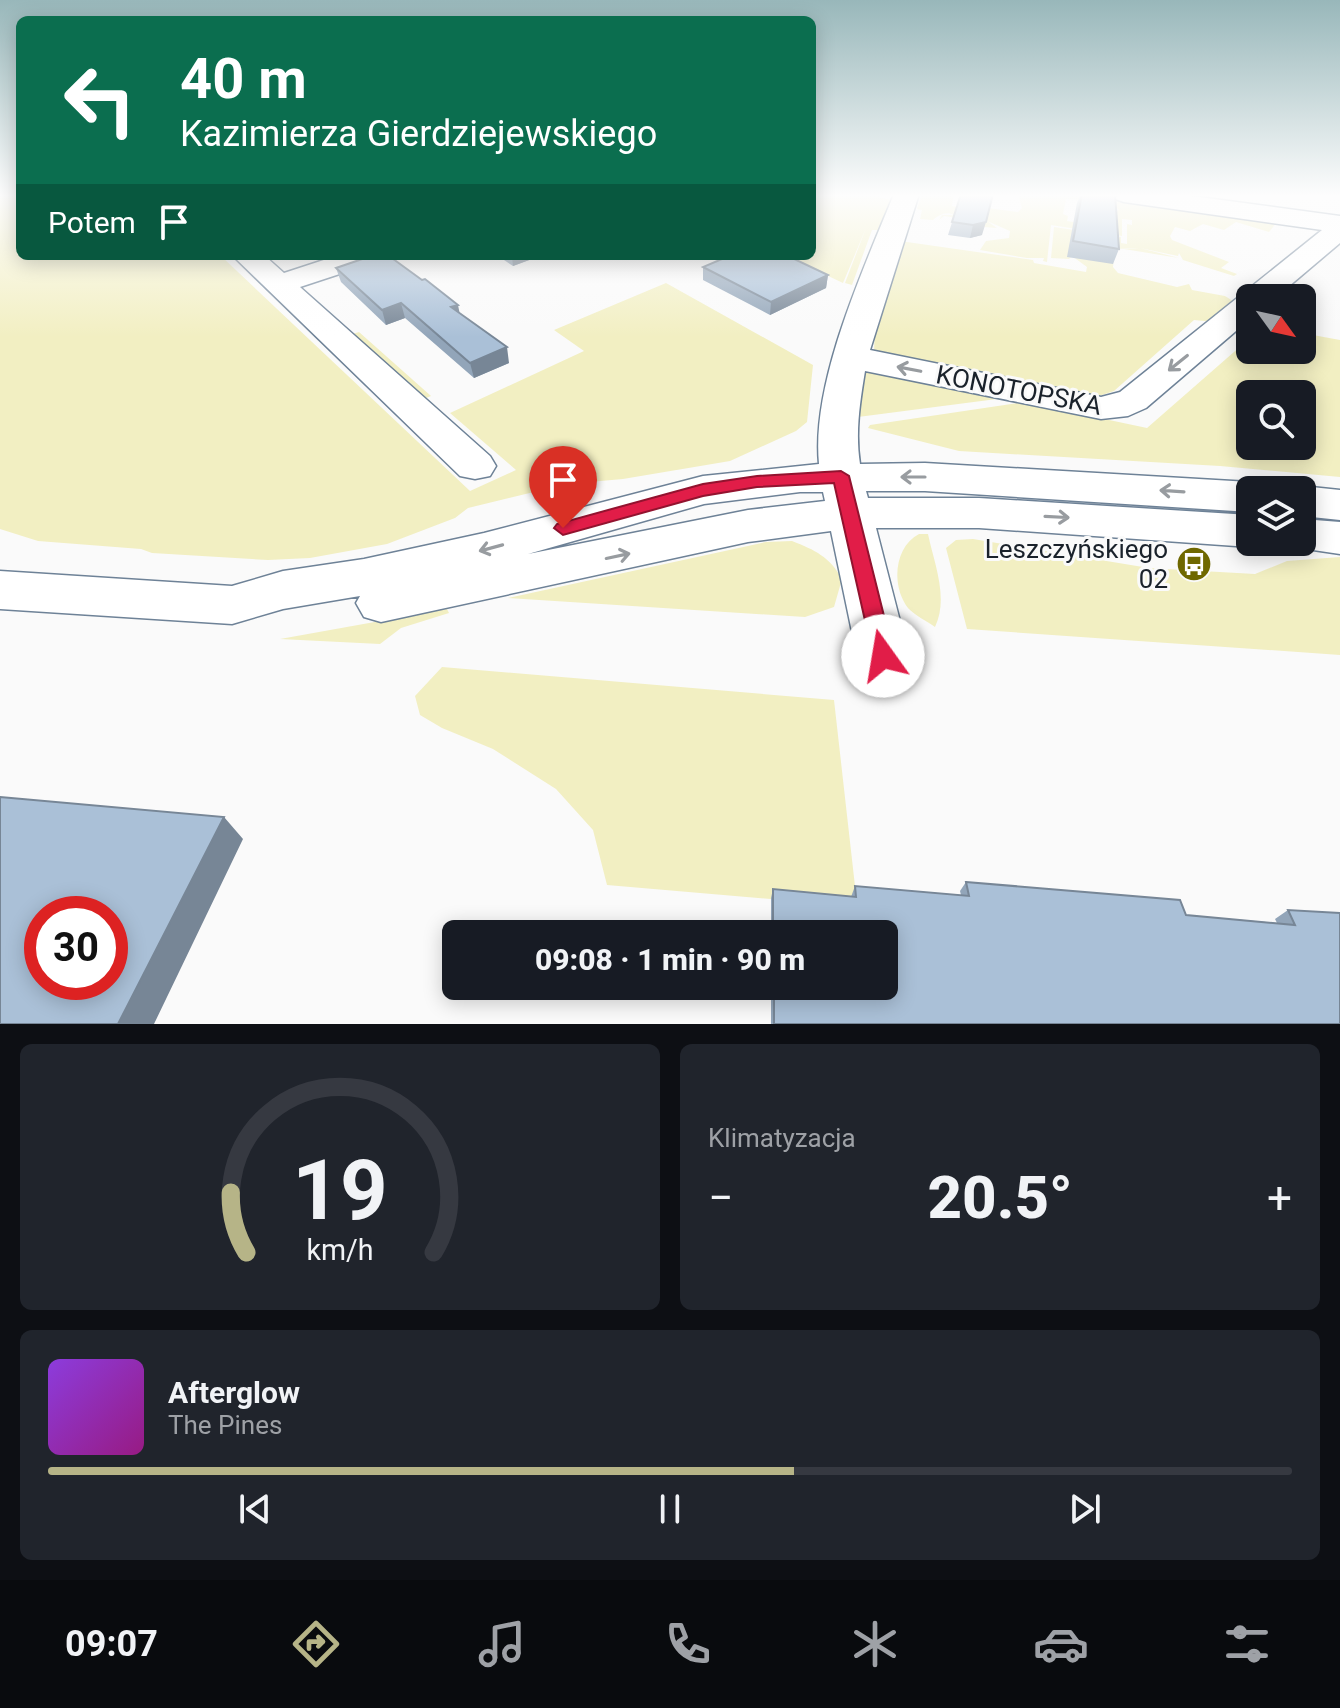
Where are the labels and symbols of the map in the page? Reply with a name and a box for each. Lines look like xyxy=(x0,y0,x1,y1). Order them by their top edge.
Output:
north arrow xyxy=(1236,284,1316,364)
one-way arrow xyxy=(1168,354,1189,372)
street label: KONOTOPSKA xyxy=(934,359,1104,421)
one-way arrow xyxy=(897,360,922,375)
pin xyxy=(529,446,597,528)
one-way arrow xyxy=(900,469,927,485)
one-way arrow xyxy=(1159,483,1186,498)
one-way arrow xyxy=(1043,510,1070,525)
place label: Leszczyńskiego 02 xyxy=(985,534,1168,594)
one-way arrow xyxy=(479,541,505,556)
bus stop icon: Leszczyńskiego 02 xyxy=(1175,545,1213,583)
one-way arrow xyxy=(605,548,630,563)
position arrow xyxy=(841,614,925,698)
speed limit sign: 30 xyxy=(24,896,128,1000)

